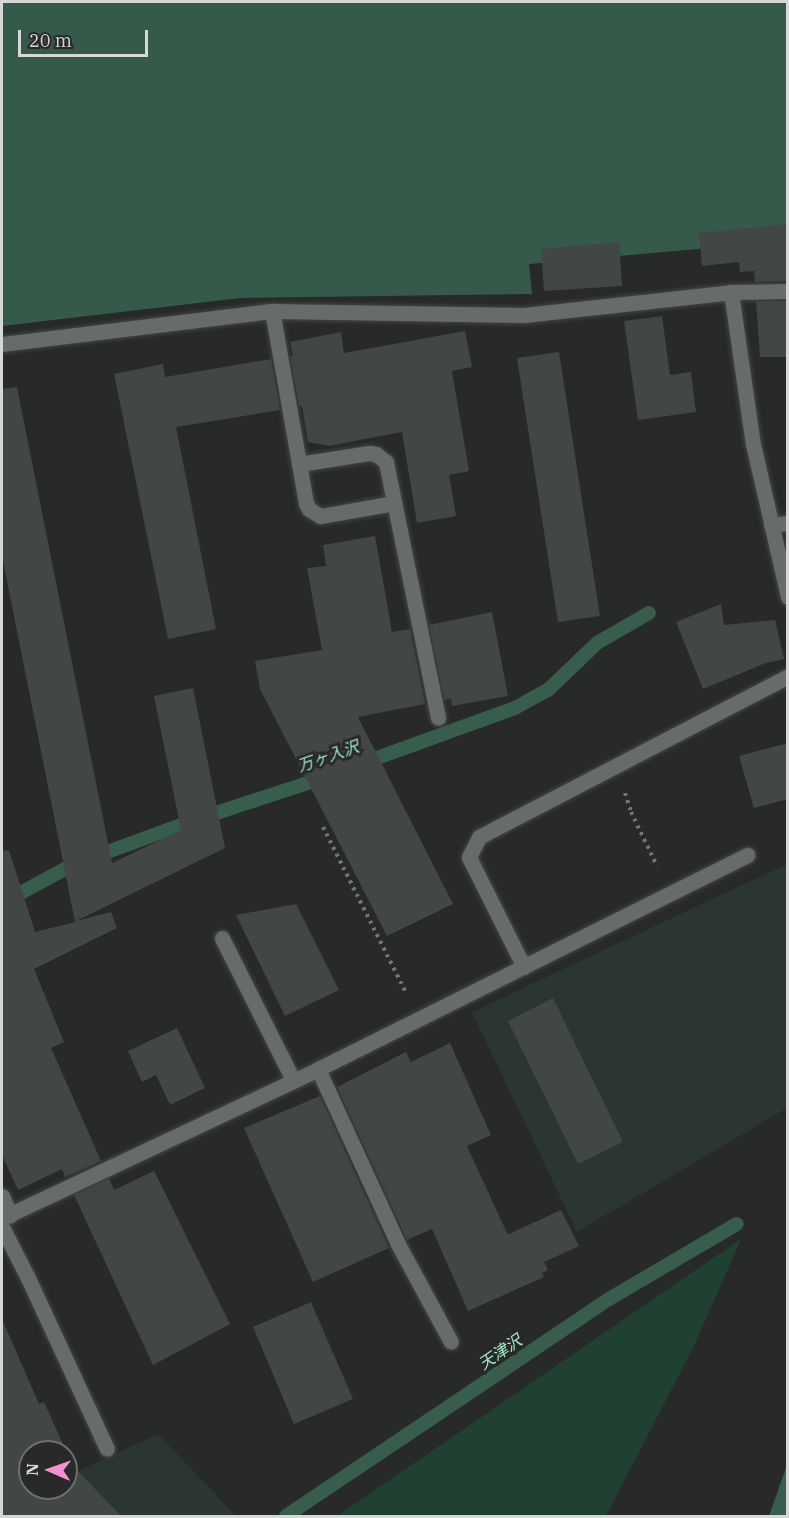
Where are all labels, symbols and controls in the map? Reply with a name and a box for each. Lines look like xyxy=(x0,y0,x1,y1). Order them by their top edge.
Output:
scale bar xyxy=(21,18,152,56)
text: 20 m xyxy=(29,29,72,52)
water label: 万ヶ入沢 xyxy=(295,737,361,775)
water label: 天津沢 xyxy=(475,1331,525,1373)
north arrow xyxy=(18,1440,78,1500)
text: N xyxy=(22,1463,42,1476)

